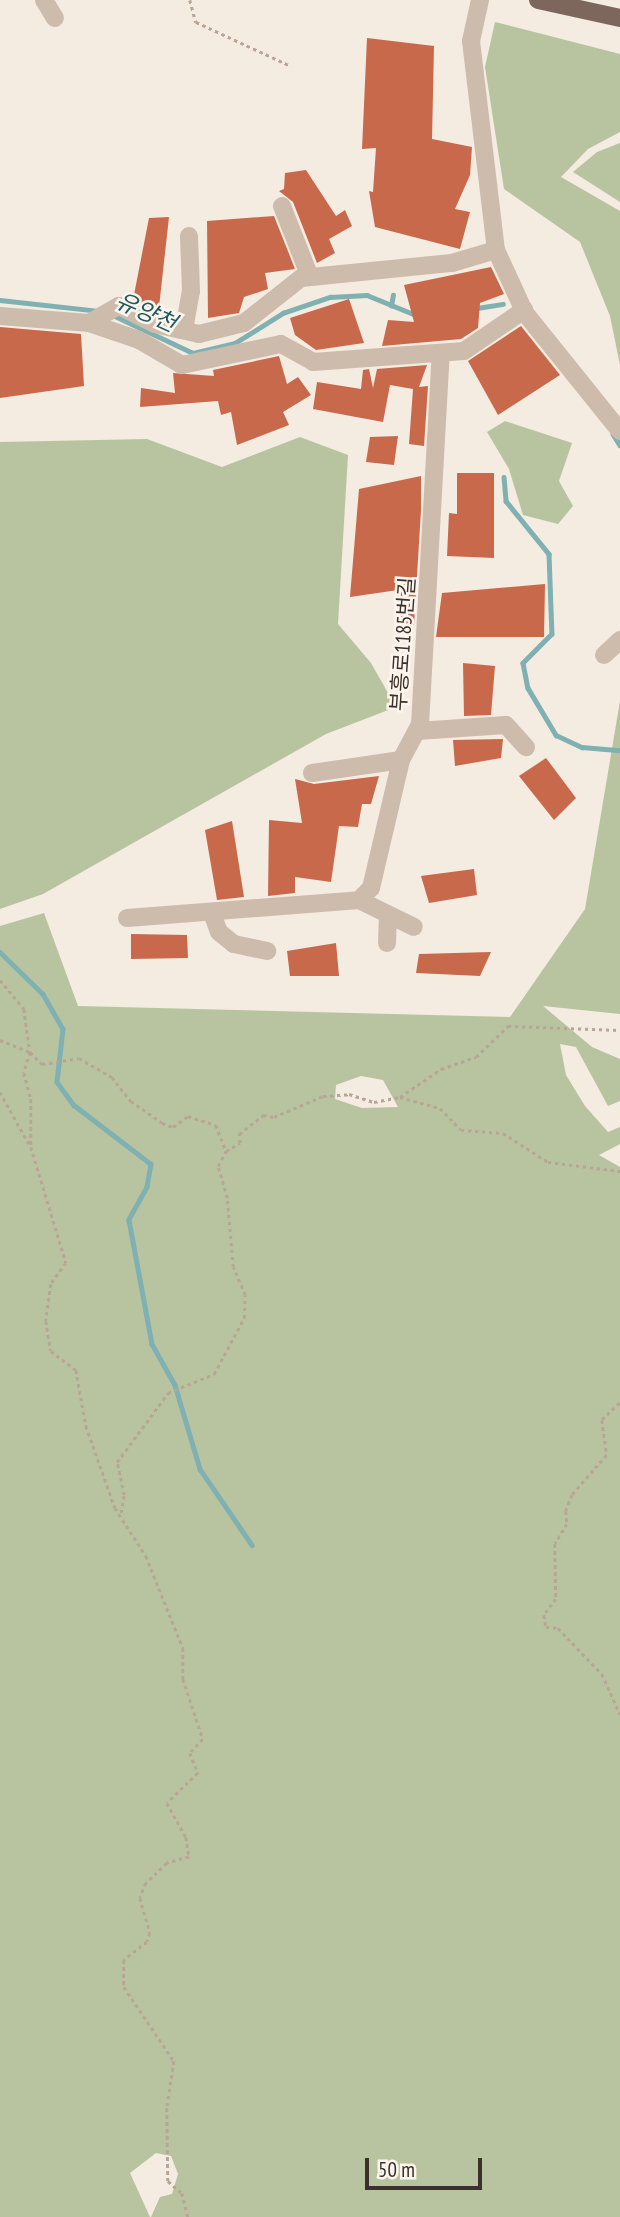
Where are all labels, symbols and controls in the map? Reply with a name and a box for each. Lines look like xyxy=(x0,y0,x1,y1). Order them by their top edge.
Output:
water label: 유양천 xyxy=(111,286,181,338)
street label: 부흥로1185번길 xyxy=(386,576,420,712)
scale bar xyxy=(368,2144,485,2188)
text: 50 m xyxy=(378,2156,415,2183)

